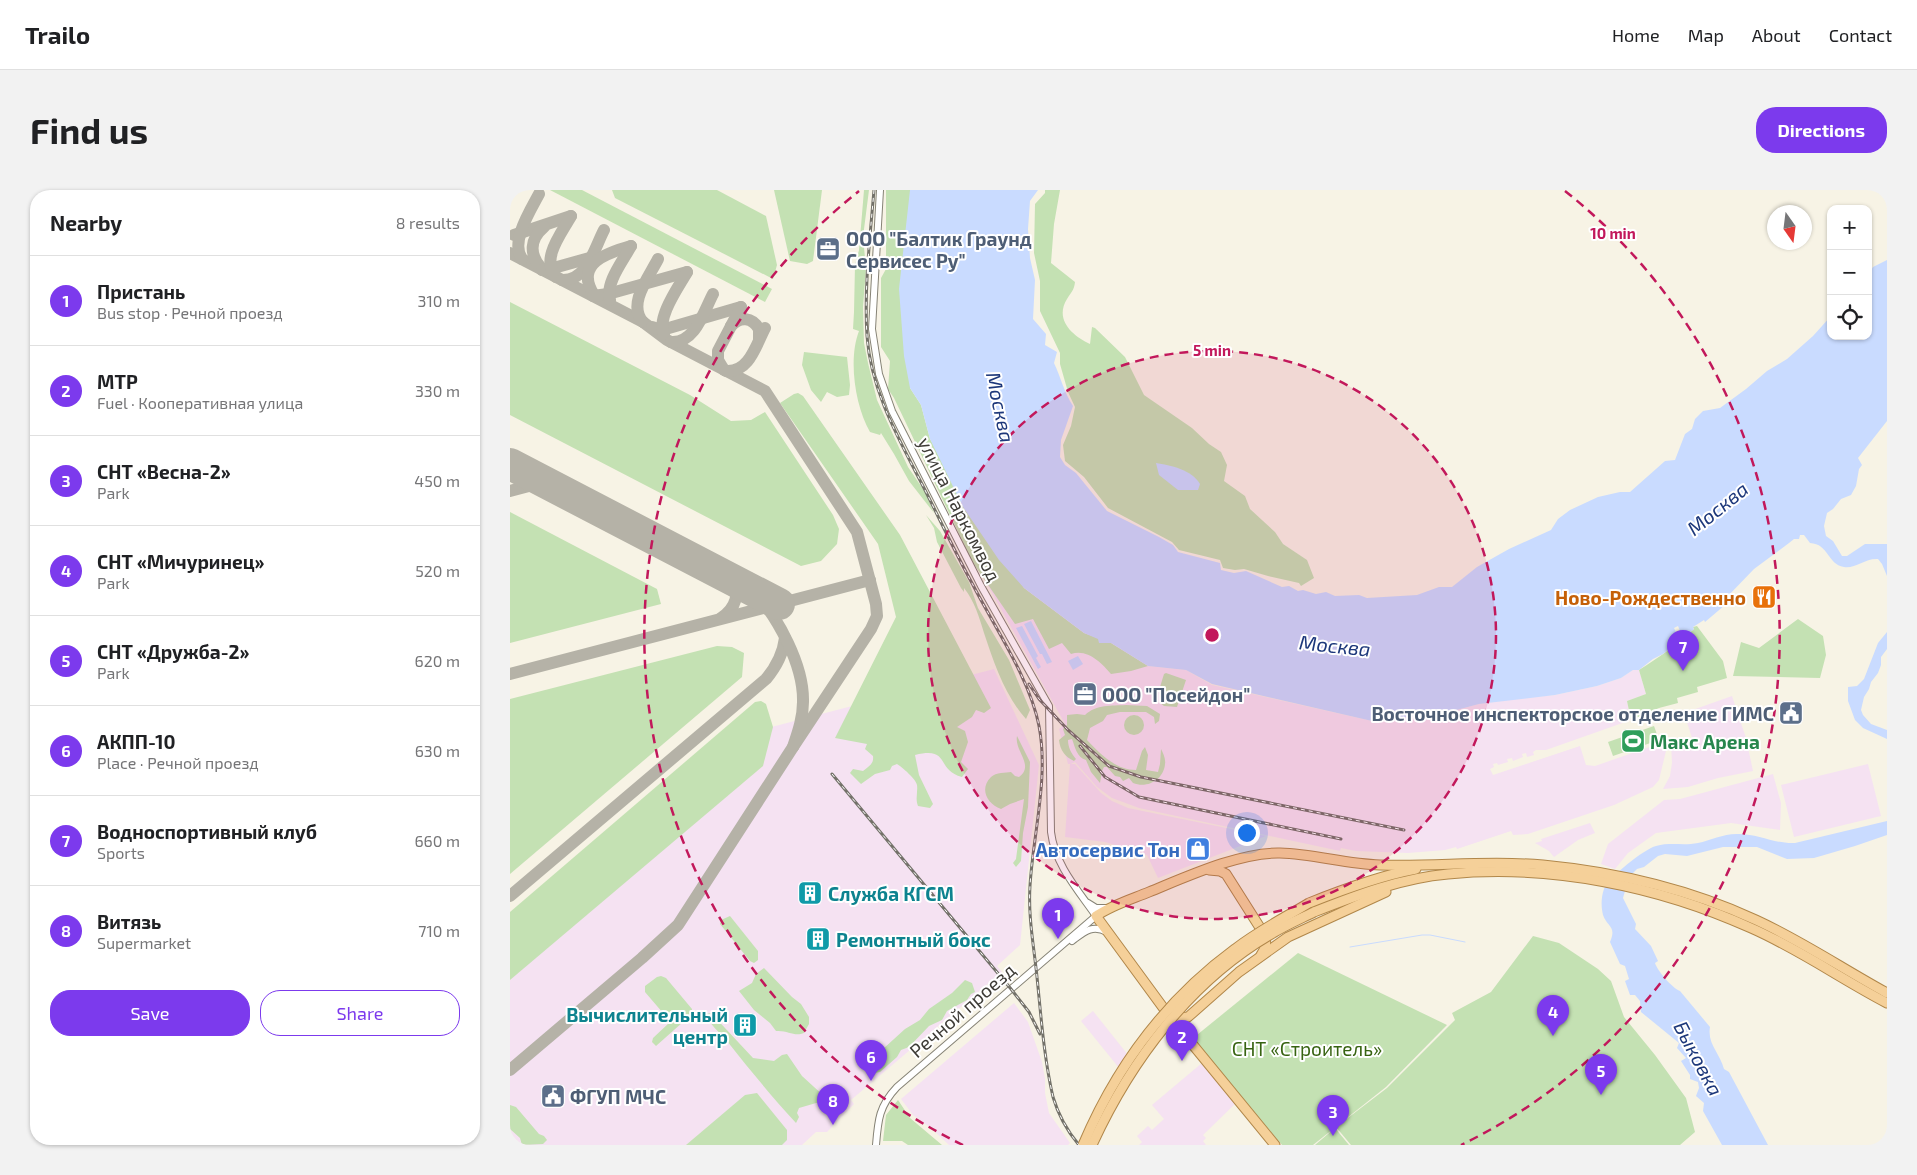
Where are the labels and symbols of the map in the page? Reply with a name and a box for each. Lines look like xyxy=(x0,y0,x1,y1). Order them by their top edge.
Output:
north arrow xyxy=(1767,205,1812,250)
text: 10 min xyxy=(1590,224,1636,242)
place label: ООО "Балтик Граунд Сервисес Ру" xyxy=(846,227,1032,272)
office icon: ООО "Балтик Граунд Сервисес Ру" xyxy=(815,236,841,262)
text: 5 min xyxy=(1193,341,1231,359)
water label: Москва xyxy=(982,369,1020,445)
street label: улица Наркомвод xyxy=(913,433,1006,586)
water label: Москва xyxy=(1682,476,1752,540)
restaurant icon: Ново-Рождественно xyxy=(1751,584,1777,610)
place label: Ново-Рождественно xyxy=(1555,586,1746,609)
centre of rings xyxy=(1203,626,1221,644)
water label: Москва xyxy=(1298,629,1372,661)
pin: 7 xyxy=(1667,630,1699,671)
office icon: ООО "Посейдон" xyxy=(1072,681,1098,707)
place label: ООО "Посейдон" xyxy=(1102,683,1250,706)
public building icon: Восточное инспекторское отделение ГИМС xyxy=(1778,700,1804,726)
place label: Восточное инспекторское отделение ГИМС xyxy=(1371,702,1774,725)
sports icon: Макс Арена xyxy=(1620,728,1646,754)
place label: Макс Арена xyxy=(1650,730,1760,753)
your location xyxy=(1234,820,1260,846)
shop icon: Автосервис Тон xyxy=(1185,836,1211,862)
place label: Автосервис Тон xyxy=(1035,838,1180,861)
building icon: Служба КГСМ xyxy=(797,880,823,906)
place label: Служба КГСМ xyxy=(828,882,954,905)
pin: 1 xyxy=(1042,898,1074,939)
building icon: Ремонтный бокс xyxy=(805,926,831,952)
place label: Ремонтный бокс xyxy=(836,928,991,951)
street label: Речной проезд xyxy=(905,958,1019,1062)
pin: 4 xyxy=(1537,995,1569,1036)
place label: Вычислительный центр xyxy=(566,1003,728,1048)
building icon: Вычислительный центр xyxy=(732,1012,758,1038)
water label: Быковка xyxy=(1669,1017,1729,1099)
pin: 2 xyxy=(1166,1020,1198,1061)
park label: СНТ «Строитель» xyxy=(1232,1037,1382,1060)
pin: 6 xyxy=(855,1040,887,1081)
pin: 5 xyxy=(1585,1054,1617,1095)
public building icon: ФГУП МЧС xyxy=(540,1083,566,1109)
pin: 8 xyxy=(817,1084,849,1125)
place label: ФГУП МЧС xyxy=(570,1085,666,1108)
pin: 3 xyxy=(1317,1095,1349,1136)

